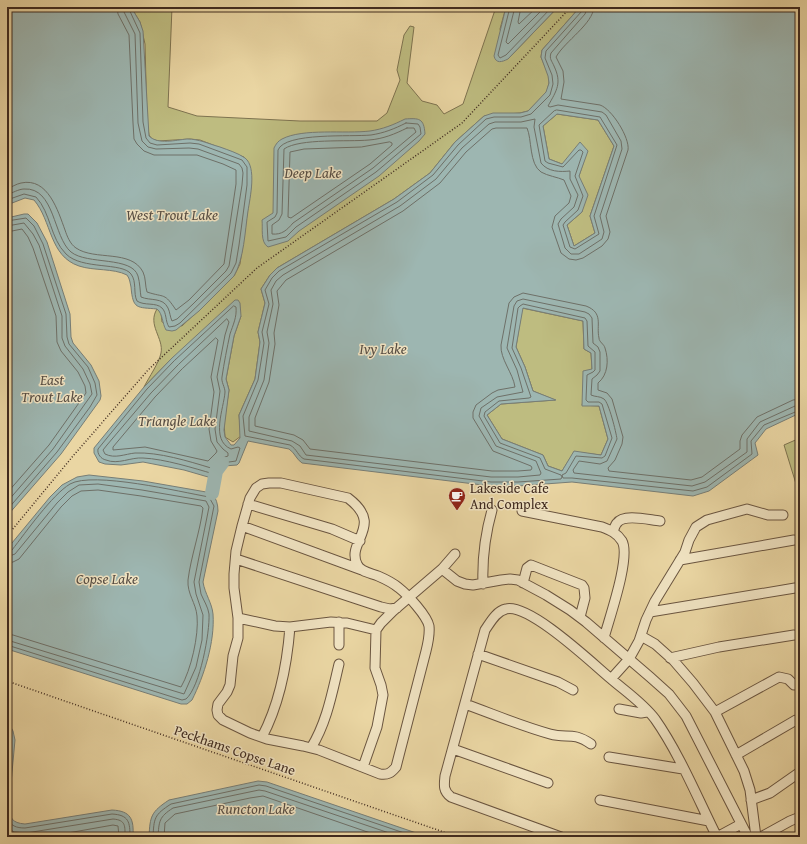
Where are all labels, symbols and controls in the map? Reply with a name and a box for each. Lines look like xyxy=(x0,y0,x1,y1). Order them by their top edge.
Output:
water label: Deep Lake xyxy=(283,162,342,183)
water label: West Trout Lake xyxy=(126,204,218,225)
water label: Ivy Lake xyxy=(359,338,407,359)
water label: East Trout Lake xyxy=(21,369,83,407)
water label: Triangle Lake xyxy=(138,410,216,431)
place label: Lakeside Cafe And Complex xyxy=(470,478,549,514)
cafe icon: Lakeside Cafe And Complex xyxy=(447,486,467,511)
water label: Copse Lake xyxy=(76,568,138,589)
street label: Peckhams Copse Lane xyxy=(172,720,299,780)
water label: Runcton Lake xyxy=(216,798,295,819)

